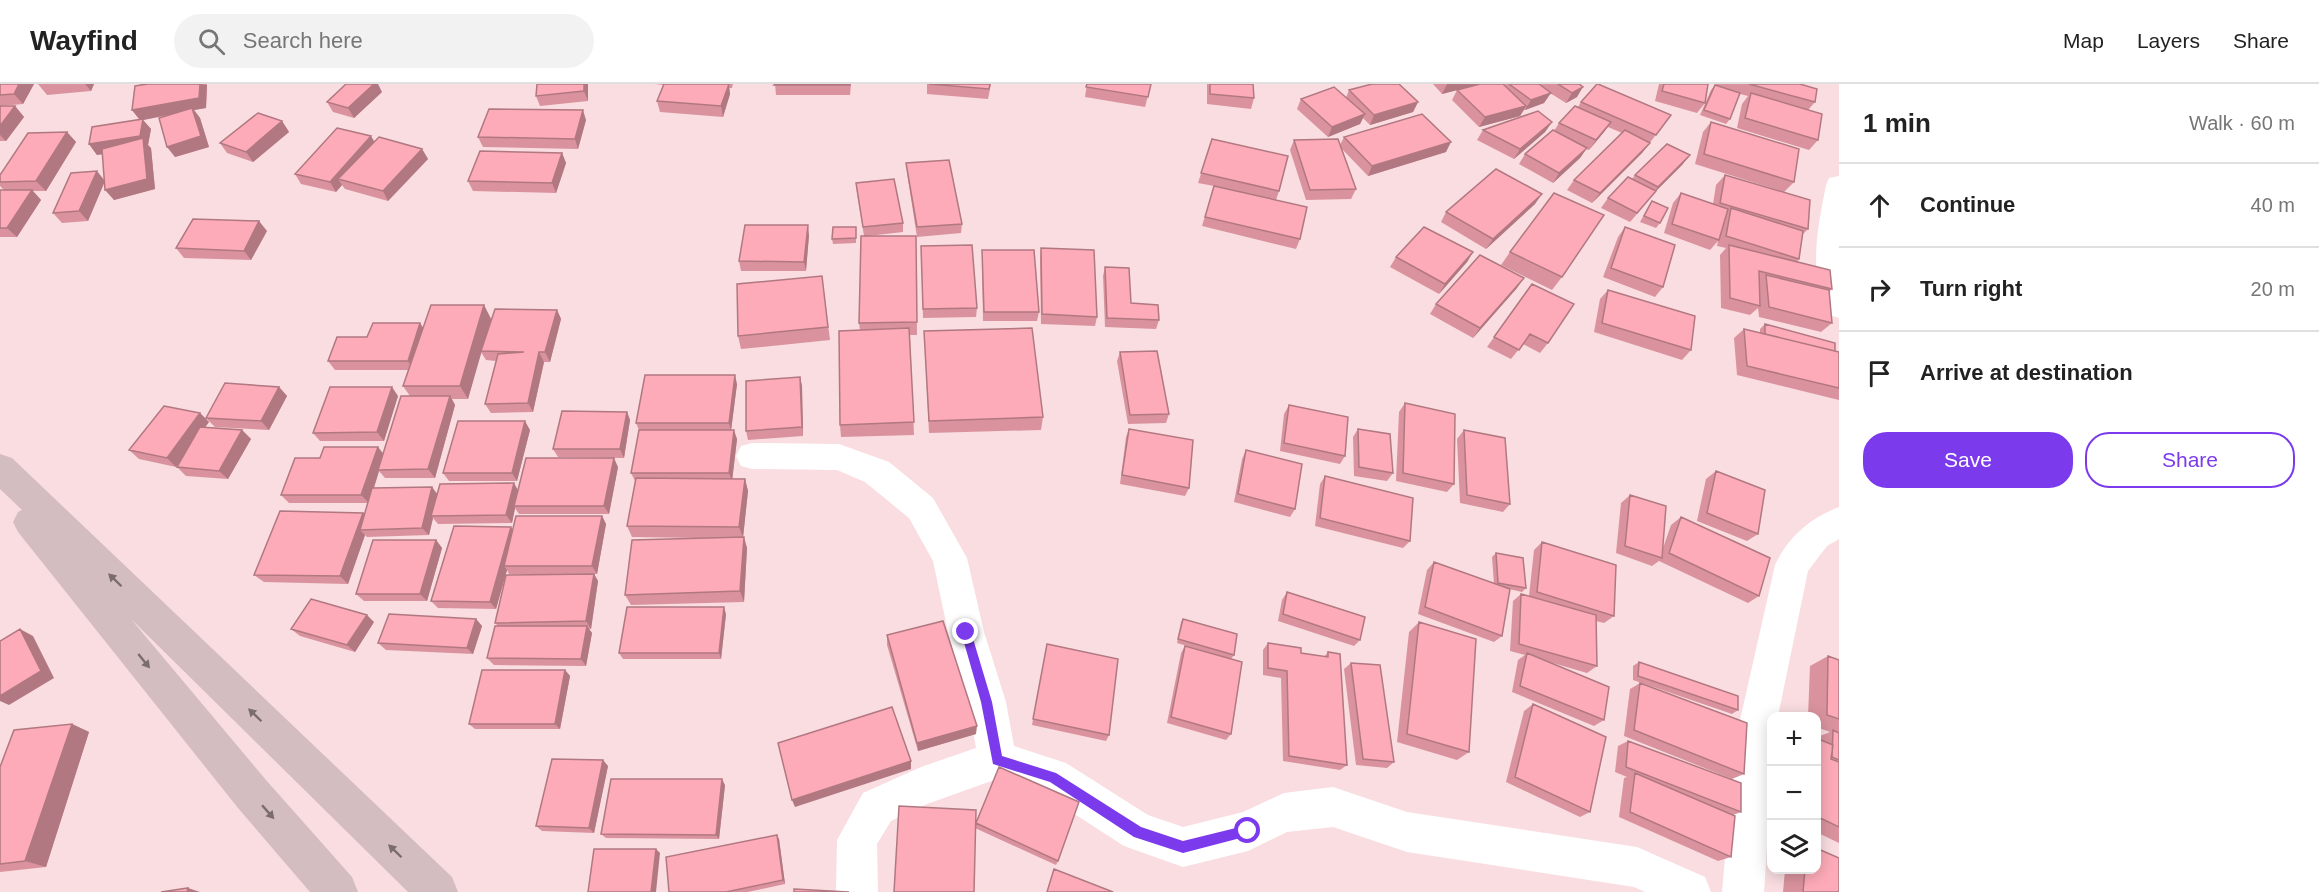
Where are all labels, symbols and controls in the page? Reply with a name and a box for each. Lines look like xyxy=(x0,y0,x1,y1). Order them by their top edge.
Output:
search box xyxy=(174,14,594,68)
text: Wayfind xyxy=(30,25,138,56)
icon: search xyxy=(195,25,228,58)
text: Search here xyxy=(243,28,363,53)
text: Map xyxy=(2063,29,2104,52)
text: Layers xyxy=(2137,29,2200,52)
text: Share xyxy=(2233,29,2289,52)
text: 1 min xyxy=(1863,108,1931,138)
text: Walk · 60 m xyxy=(2189,112,2295,134)
icon: ahead xyxy=(1863,189,1896,222)
text: Continue xyxy=(1920,192,2015,217)
text: 40 m xyxy=(2251,194,2295,216)
icon: right xyxy=(1863,273,1896,306)
text: Turn right xyxy=(1920,276,2022,301)
text: 20 m xyxy=(2251,278,2295,300)
icon: arrive xyxy=(1863,357,1896,390)
text: Arrive at destination xyxy=(1920,360,2133,385)
button: Save xyxy=(1863,432,2073,488)
button: Share xyxy=(2085,432,2295,488)
one-way arrow xyxy=(108,573,122,587)
route end xyxy=(952,618,978,644)
one-way arrow xyxy=(137,653,150,669)
one-way arrow xyxy=(248,709,262,723)
map controls xyxy=(1767,712,1821,874)
button: + xyxy=(1767,712,1821,766)
button: − xyxy=(1767,766,1821,820)
one-way arrow xyxy=(261,804,275,819)
route start xyxy=(1234,817,1260,843)
button: layers xyxy=(1767,820,1821,874)
one-way arrow xyxy=(388,845,402,859)

